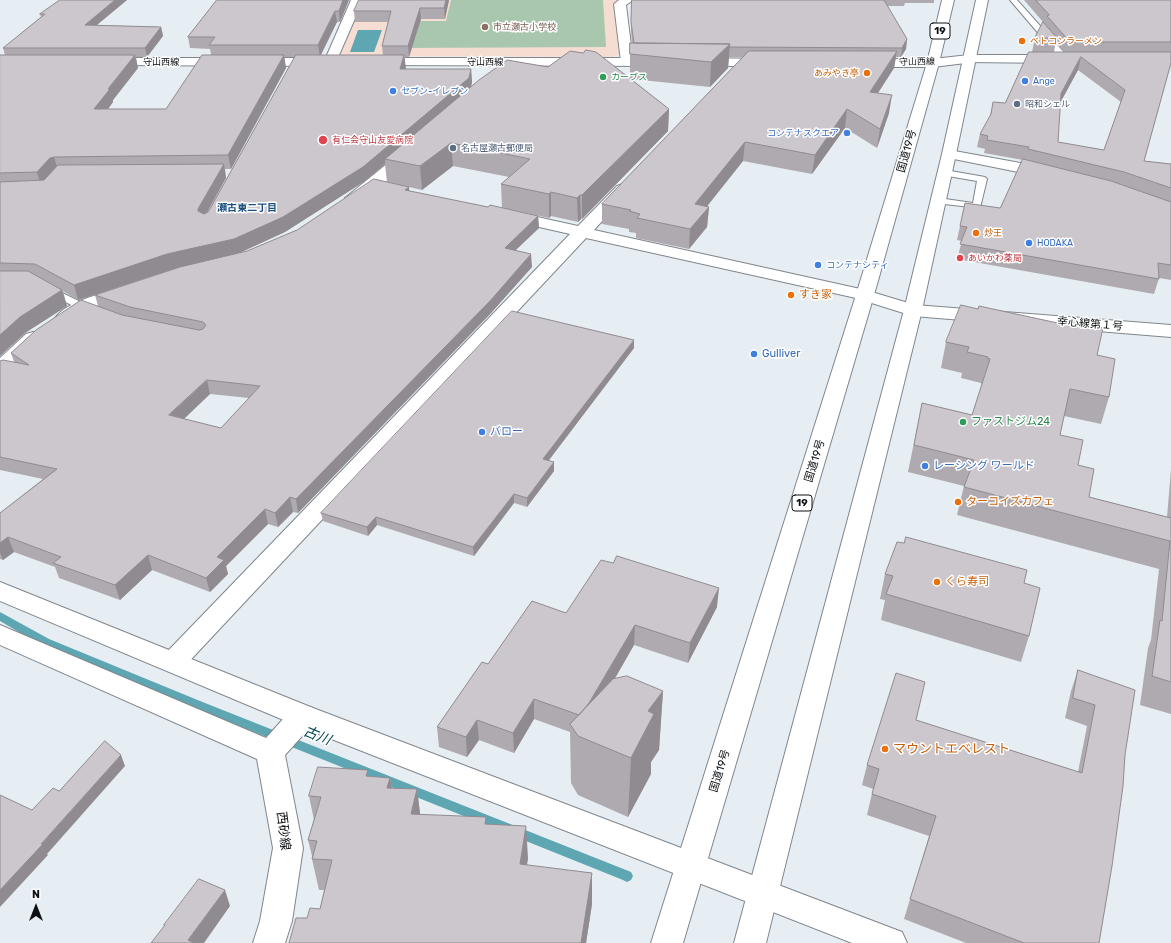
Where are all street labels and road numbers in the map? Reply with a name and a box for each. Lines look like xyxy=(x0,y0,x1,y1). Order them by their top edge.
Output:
road number: 19 xyxy=(930,23,950,39)
street label: 守山西線 xyxy=(899,56,935,68)
street label: 守山西線 xyxy=(143,57,179,67)
street label: 守山西線 xyxy=(467,57,503,67)
street label: 国道19号 xyxy=(895,128,919,174)
street label: 幸心線第１号 xyxy=(1057,315,1123,333)
street label: 国道19号 xyxy=(802,438,828,484)
road number: 19 xyxy=(792,495,812,511)
street label: 国道19号 xyxy=(707,748,733,794)
street label: 西砂線 xyxy=(273,811,293,851)

